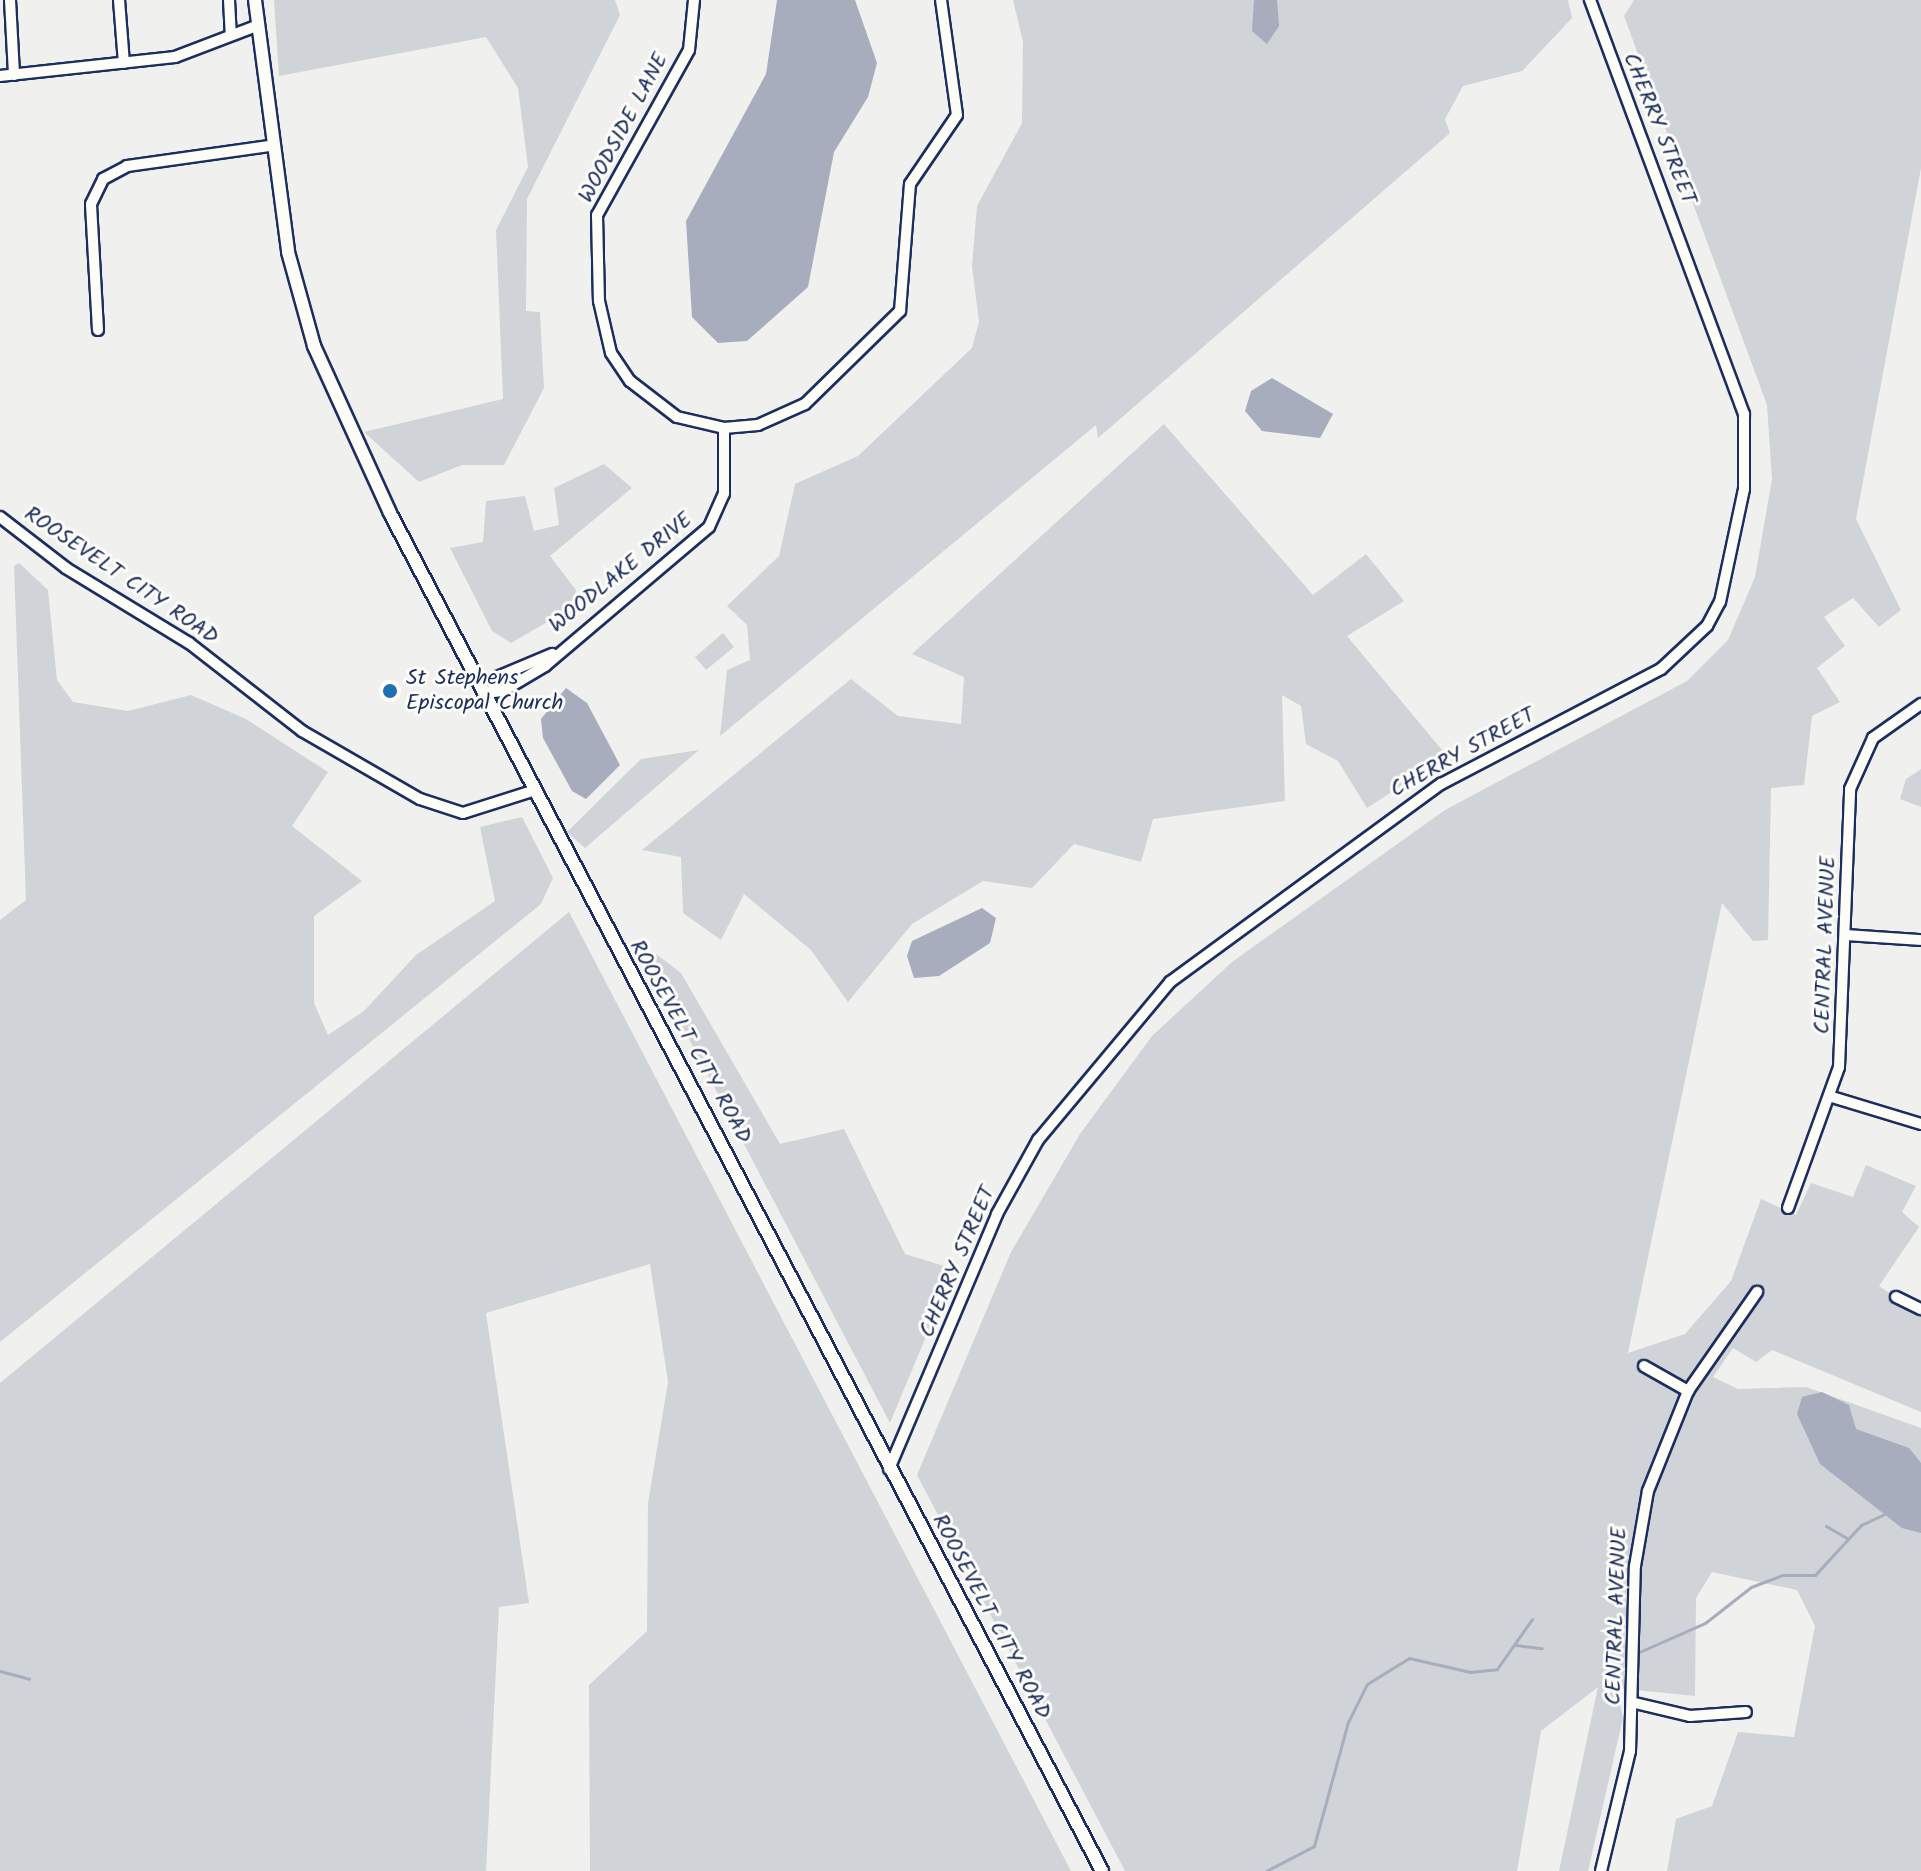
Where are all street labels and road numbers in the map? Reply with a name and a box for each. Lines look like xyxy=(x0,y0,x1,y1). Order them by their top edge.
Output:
street label: WOODSIDE LANE xyxy=(573,49,675,207)
street label: CHERRY STREET xyxy=(1616,49,1702,209)
street label: ROOSEVELT CITY ROAD xyxy=(19,501,223,651)
street label: WOODLAKE DRIVE xyxy=(544,507,698,639)
street label: CHERRY STREET xyxy=(1386,702,1540,804)
street label: CENTRAL AVENUE xyxy=(1810,855,1842,1035)
street label: ROOSEVELT CITY ROAD xyxy=(623,936,757,1148)
street label: CHERRY STREET xyxy=(914,1182,1002,1342)
street label: ROOSEVELT CITY ROAD xyxy=(926,1510,1056,1724)
street label: CENTRAL AVENUE xyxy=(1601,1526,1633,1706)

